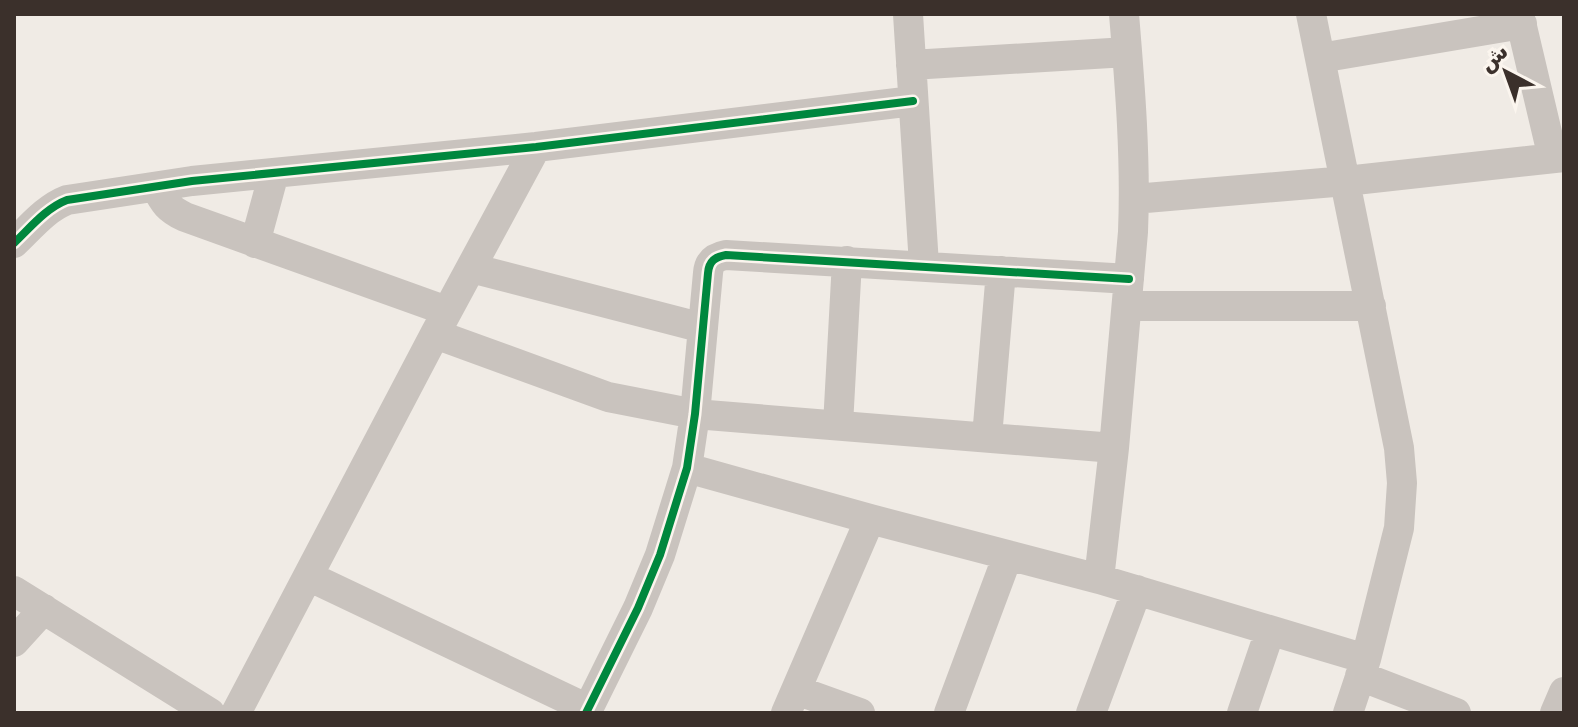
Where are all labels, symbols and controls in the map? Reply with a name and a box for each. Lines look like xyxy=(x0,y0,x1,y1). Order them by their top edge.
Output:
north arrow xyxy=(1466,32,1546,112)
text: ش xyxy=(1474,38,1513,77)

